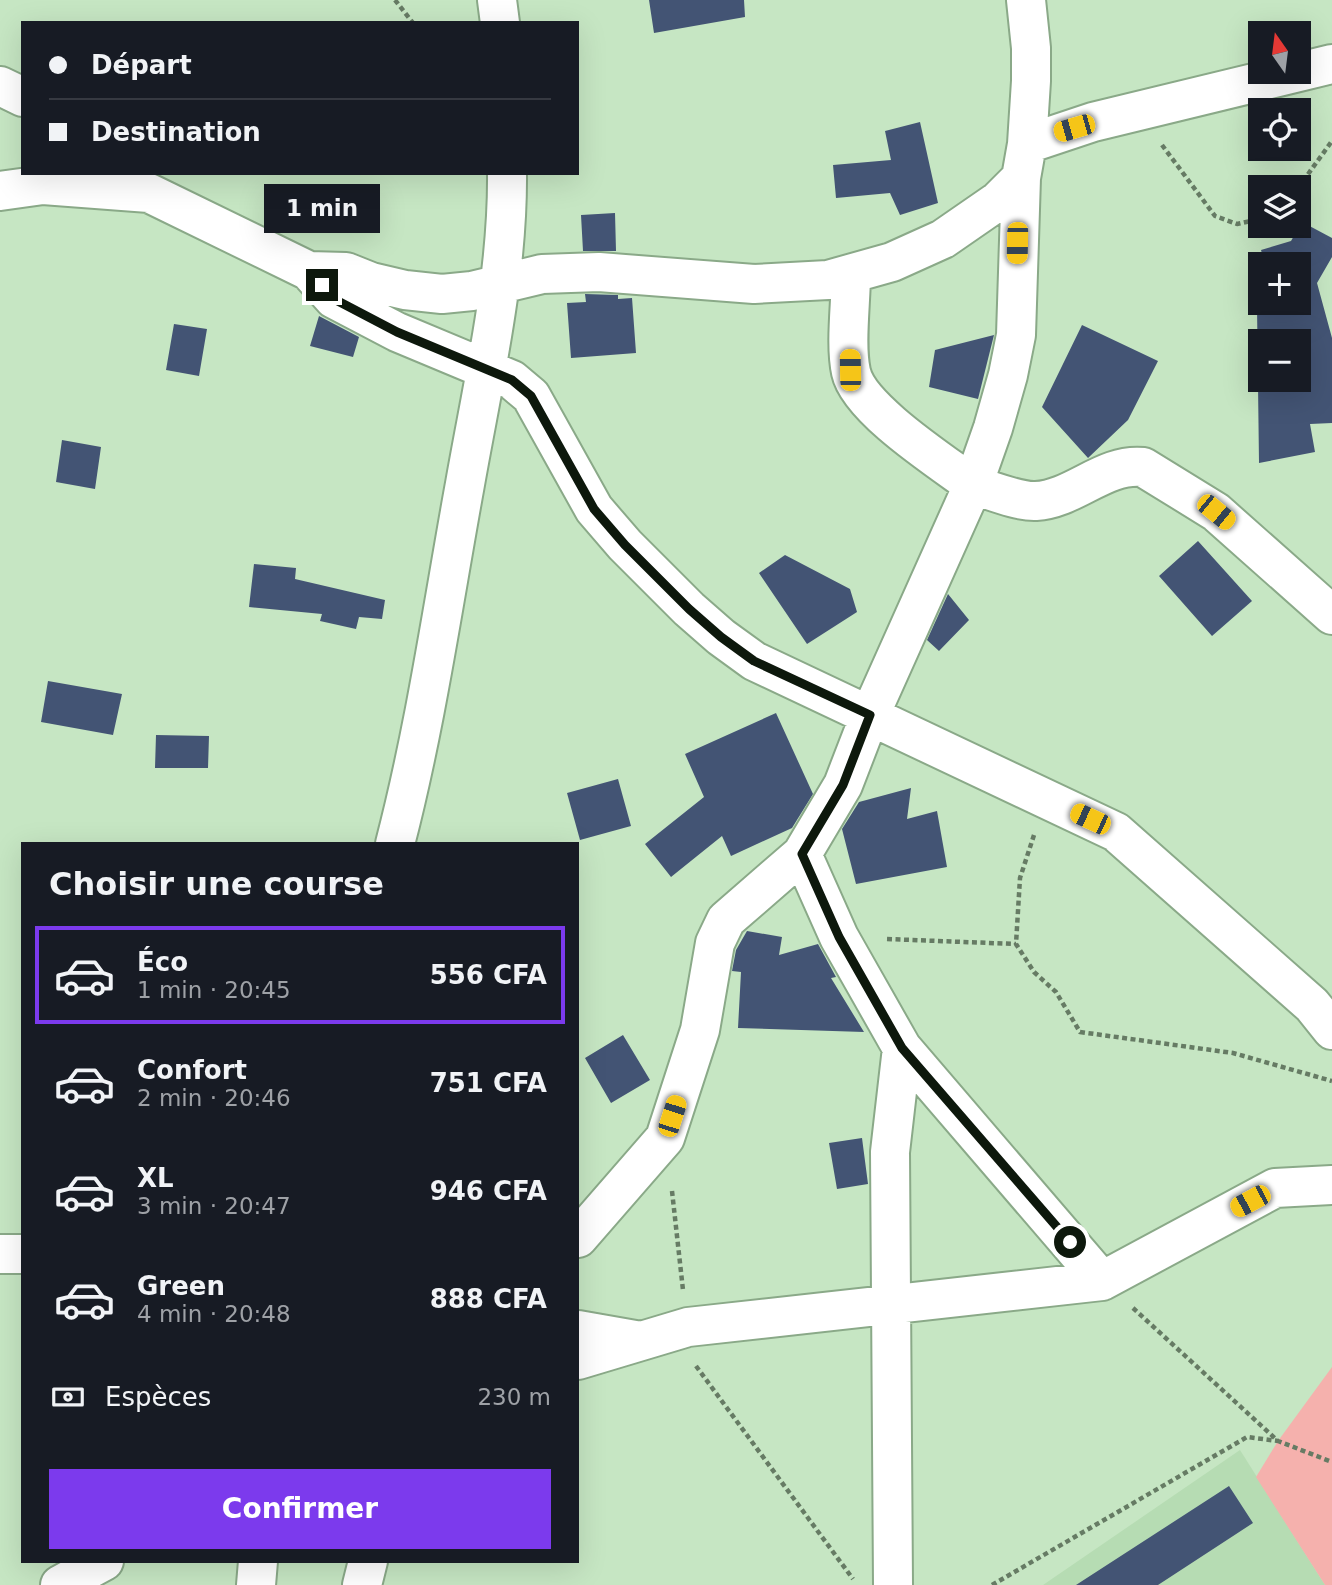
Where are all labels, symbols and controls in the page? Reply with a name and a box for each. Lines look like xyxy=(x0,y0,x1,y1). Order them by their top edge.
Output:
north arrow xyxy=(1248,21,1311,84)
map controls xyxy=(1248,21,1311,392)
text: Départ xyxy=(91,50,192,80)
button: locate xyxy=(1248,98,1311,161)
car xyxy=(1051,112,1098,144)
text: Destination xyxy=(91,117,261,147)
button: layers xyxy=(1248,175,1311,238)
callout: 1 min xyxy=(264,184,380,232)
text: 1 min xyxy=(286,195,358,221)
car xyxy=(1007,222,1028,264)
button: + xyxy=(1248,252,1311,315)
route end xyxy=(306,269,338,301)
button: − xyxy=(1248,329,1311,392)
car xyxy=(840,349,861,391)
car xyxy=(1194,491,1239,533)
car xyxy=(1067,801,1114,837)
text: Choisir une course xyxy=(49,865,384,903)
icon: car xyxy=(53,944,116,1007)
text: Éco xyxy=(137,947,188,977)
text: 556 CFA xyxy=(430,960,547,990)
text: 1 min · 20:45 xyxy=(137,977,291,1003)
icon: car xyxy=(53,1052,116,1115)
text: Confort xyxy=(137,1055,247,1085)
text: 751 CFA xyxy=(430,1068,547,1098)
text: 2 min · 20:46 xyxy=(137,1085,291,1111)
car xyxy=(656,1093,689,1139)
icon: car xyxy=(53,1160,116,1223)
text: XL xyxy=(137,1163,174,1193)
text: 946 CFA xyxy=(430,1176,547,1206)
car xyxy=(1227,1182,1274,1220)
text: 3 min · 20:47 xyxy=(137,1193,291,1219)
route start xyxy=(1054,1226,1086,1258)
icon: car xyxy=(53,1268,116,1331)
text: Green xyxy=(137,1271,225,1301)
text: 888 CFA xyxy=(430,1284,547,1314)
text: 4 min · 20:48 xyxy=(137,1301,291,1327)
icon: cash xyxy=(49,1378,87,1416)
text: Espèces xyxy=(105,1382,211,1412)
text: 230 m xyxy=(477,1384,551,1410)
button: Confirmer xyxy=(49,1469,551,1549)

